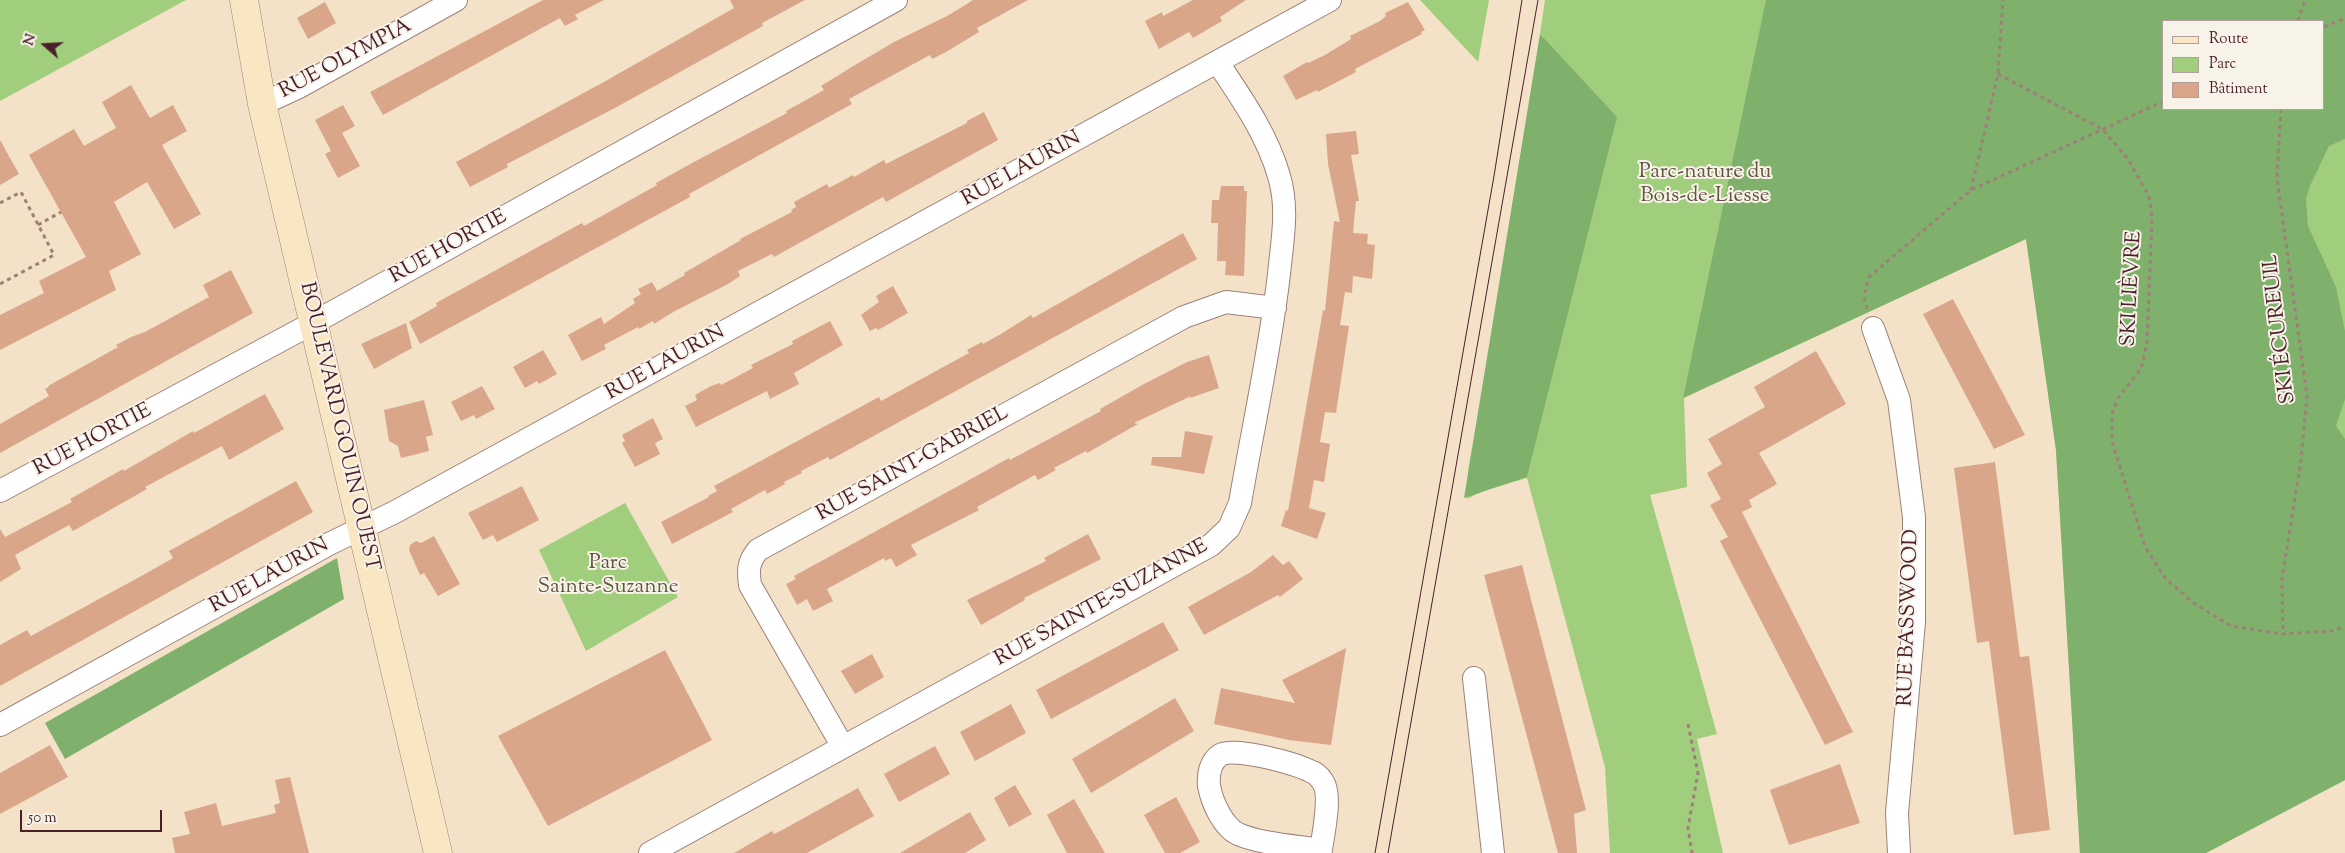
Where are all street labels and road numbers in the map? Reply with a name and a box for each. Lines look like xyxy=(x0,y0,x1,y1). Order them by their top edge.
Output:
street label: RUE OLYMPIA xyxy=(275,14,417,106)
street label: RUE LAURIN xyxy=(958,127,1086,213)
street label: RUE HORTIE xyxy=(386,205,512,291)
street label: SKI LIÈVRE xyxy=(2117,230,2149,348)
street label: SKI ÉCUREUIL xyxy=(2259,253,2303,405)
street label: BOULEVARD GOUIN OUEST xyxy=(292,280,384,574)
street label: RUE LAURIN xyxy=(602,321,730,407)
street label: RUE HORTIE xyxy=(30,399,156,483)
street label: RUE SAINT-GABRIEL xyxy=(813,402,1013,528)
street label: RUE BASSWOOD xyxy=(1894,529,1926,707)
street label: RUE LAURIN xyxy=(206,534,334,620)
street label: RUE SAINTE-SUZANNE xyxy=(991,535,1213,673)

